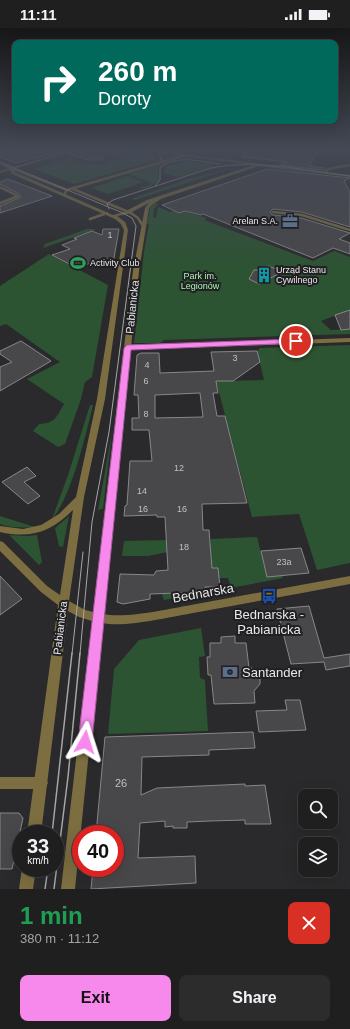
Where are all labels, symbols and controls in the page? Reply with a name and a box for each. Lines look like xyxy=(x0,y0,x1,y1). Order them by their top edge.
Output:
text: 11:11 xyxy=(20,6,57,23)
icon: right xyxy=(32,56,84,108)
text: 260 m xyxy=(98,56,177,87)
text: Doroty xyxy=(98,89,151,109)
office icon: Arelan S.A. xyxy=(281,212,299,230)
place label: Arelan S.A. xyxy=(232,216,278,226)
house number: 1 xyxy=(107,230,113,240)
sports icon: Activity Club xyxy=(69,254,87,272)
place label: Activity Club xyxy=(90,258,140,268)
place label: Urząd Stanu Cywilnego xyxy=(276,265,326,285)
building icon: Urząd Stanu Cywilnego xyxy=(255,266,273,284)
park label: Park im. Legionów xyxy=(181,271,220,291)
street label: Pabianicka xyxy=(123,279,141,334)
pin xyxy=(279,324,313,358)
icon: arrive xyxy=(285,330,307,352)
house number: 3 xyxy=(232,353,238,363)
house number: 4 xyxy=(144,360,150,370)
house number: 6 xyxy=(143,376,149,386)
house number: 8 xyxy=(143,409,149,419)
house number: 12 xyxy=(174,463,184,473)
house number: 14 xyxy=(137,486,147,496)
house number: 16 xyxy=(138,504,148,514)
house number: 16 xyxy=(177,504,187,514)
house number: 18 xyxy=(179,542,189,552)
house number: 23a xyxy=(276,557,292,567)
street label: Bednarska xyxy=(171,580,236,606)
bus stop icon: Bednarska - Pabianicka xyxy=(260,587,278,605)
street label: Pabianicka xyxy=(51,600,69,655)
place label: Bednarska - Pabianicka xyxy=(234,607,304,637)
bank icon: Santander xyxy=(221,663,239,681)
place label: Santander xyxy=(242,665,303,680)
position arrow xyxy=(64,721,106,763)
house number: 26 xyxy=(115,777,127,789)
map controls xyxy=(298,789,338,877)
button: search xyxy=(298,789,338,829)
speed limit sign: 40 xyxy=(72,825,124,877)
text: 33 xyxy=(27,835,49,857)
button: layers xyxy=(298,837,338,877)
text: km/h xyxy=(27,855,49,866)
text: 1 min xyxy=(20,902,83,929)
button: close xyxy=(288,902,330,944)
text: 380 m · 11:12 xyxy=(20,931,99,946)
button: Exit xyxy=(20,975,171,1021)
button: Share xyxy=(179,975,330,1021)

